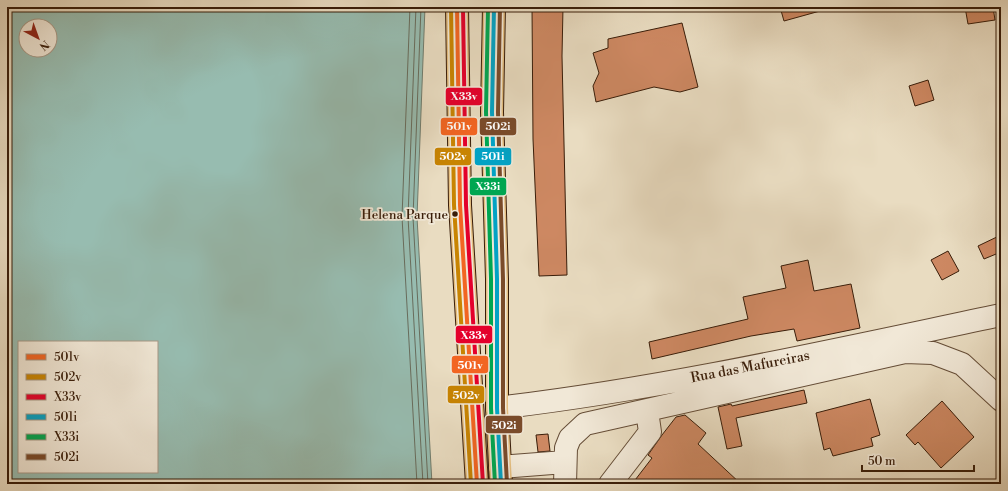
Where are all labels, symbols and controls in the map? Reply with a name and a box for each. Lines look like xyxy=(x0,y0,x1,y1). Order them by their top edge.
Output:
north arrow xyxy=(18,18,58,58)
text: N xyxy=(36,37,52,53)
line badge: X33v xyxy=(445,87,483,106)
text: X33v xyxy=(450,90,478,104)
line badge: 501v xyxy=(440,117,478,136)
line badge: 502i xyxy=(479,117,517,136)
text: 501v xyxy=(446,120,472,134)
text: 502i xyxy=(485,120,511,134)
line badge: 502v xyxy=(434,147,472,166)
line badge: 501i xyxy=(474,147,512,166)
text: 502v xyxy=(440,150,467,164)
text: 501i xyxy=(481,150,505,164)
line badge: X33i xyxy=(469,177,507,196)
text: X33i xyxy=(475,180,501,194)
place label: Helena Parque xyxy=(361,207,448,223)
marker: Helena Parque xyxy=(450,209,460,219)
line badge: X33v xyxy=(455,325,493,344)
text: X33v xyxy=(460,329,488,343)
legend xyxy=(18,341,158,473)
street label: Rua das Mafureiras xyxy=(689,347,811,387)
text: 501v xyxy=(54,350,80,365)
line badge: 501v xyxy=(451,355,489,374)
text: 501v xyxy=(457,359,483,373)
text: 502v xyxy=(54,370,82,385)
line badge: 502v xyxy=(447,385,485,404)
text: 502v xyxy=(453,389,480,403)
text: X33v xyxy=(53,390,82,405)
text: 501i xyxy=(54,410,77,425)
line badge: 502i xyxy=(485,415,523,434)
text: 502i xyxy=(491,419,517,433)
text: X33i xyxy=(53,430,79,445)
scale bar xyxy=(862,447,974,473)
text: 502i xyxy=(54,450,79,465)
text: 50 m xyxy=(868,454,896,469)

